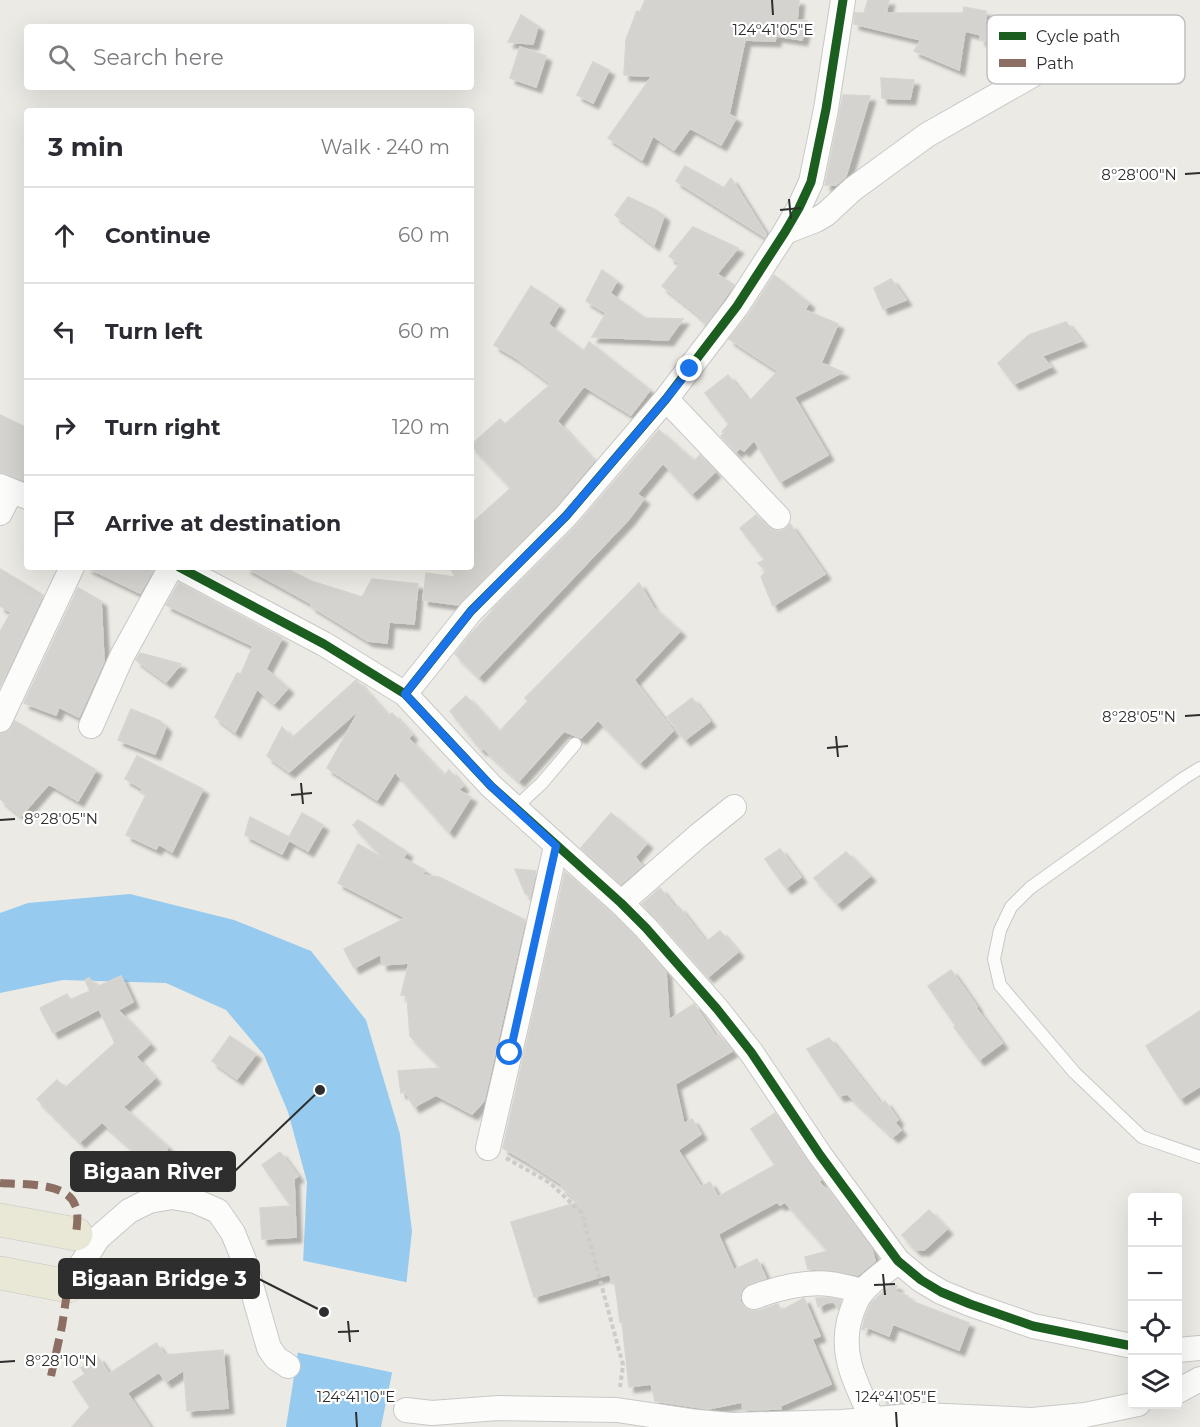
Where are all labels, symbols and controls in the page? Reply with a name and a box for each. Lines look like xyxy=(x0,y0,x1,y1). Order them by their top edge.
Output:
legend xyxy=(987,15,1185,84)
text: 124°41'05"E xyxy=(733,20,813,39)
search box xyxy=(24,24,474,90)
text: Cycle path xyxy=(1036,27,1120,46)
icon: search xyxy=(45,41,78,74)
text: Search here xyxy=(93,44,224,71)
text: Path xyxy=(1036,54,1074,73)
text: 3 min xyxy=(48,131,124,163)
text: Walk · 240 m xyxy=(320,135,450,159)
text: 8°28'00"N xyxy=(1101,165,1177,184)
icon: ahead xyxy=(48,219,81,252)
text: Continue xyxy=(105,222,211,249)
text: 60 m xyxy=(398,223,450,247)
icon: left xyxy=(48,315,81,348)
text: Turn left xyxy=(105,318,203,345)
text: 60 m xyxy=(398,319,450,343)
route end xyxy=(676,355,702,381)
icon: right xyxy=(48,411,81,444)
text: Turn right xyxy=(105,414,220,441)
text: 120 m xyxy=(392,415,450,439)
icon: arrive xyxy=(48,507,81,540)
text: Arrive at destination xyxy=(105,510,341,537)
text: 8°28'05"N xyxy=(1102,707,1176,726)
text: 8°28'05"N xyxy=(24,809,98,828)
route start xyxy=(496,1039,522,1065)
callout: Bigaan River xyxy=(71,1152,235,1191)
text: Bigaan River xyxy=(83,1159,223,1184)
map controls xyxy=(1128,1193,1182,1409)
button: + xyxy=(1128,1193,1182,1247)
button: − xyxy=(1128,1247,1182,1301)
callout: Bigaan Bridge 3 xyxy=(59,1259,259,1298)
text: Bigaan Bridge 3 xyxy=(71,1266,247,1291)
button: locate xyxy=(1128,1301,1182,1355)
text: 8°28'10"N xyxy=(25,1351,97,1370)
button: layers xyxy=(1128,1355,1182,1409)
text: 124°41'10"E xyxy=(317,1387,395,1406)
text: 124°41'05"E xyxy=(856,1387,936,1406)

